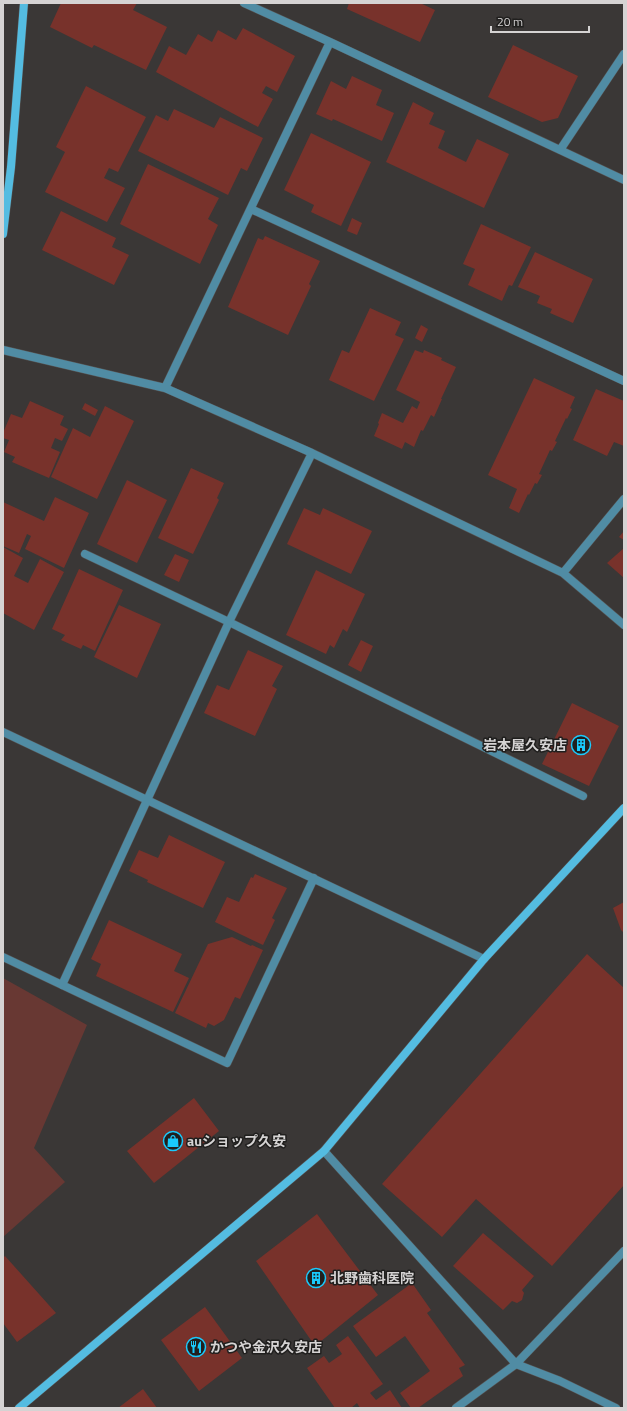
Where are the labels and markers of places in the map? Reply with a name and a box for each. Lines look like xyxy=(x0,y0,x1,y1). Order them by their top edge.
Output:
place label: 岩本屋久安店 xyxy=(483,734,567,755)
building icon: 岩本屋久安店 xyxy=(570,734,592,756)
shop icon: auショップ久安 xyxy=(162,1130,184,1152)
place label: auショップ久安 xyxy=(187,1130,286,1151)
building icon: 北野歯科医院 xyxy=(305,1267,327,1289)
place label: 北野歯科医院 xyxy=(330,1267,414,1288)
restaurant icon: かつや金沢久安店 xyxy=(185,1336,207,1358)
place label: かつや金沢久安店 xyxy=(210,1336,322,1357)

